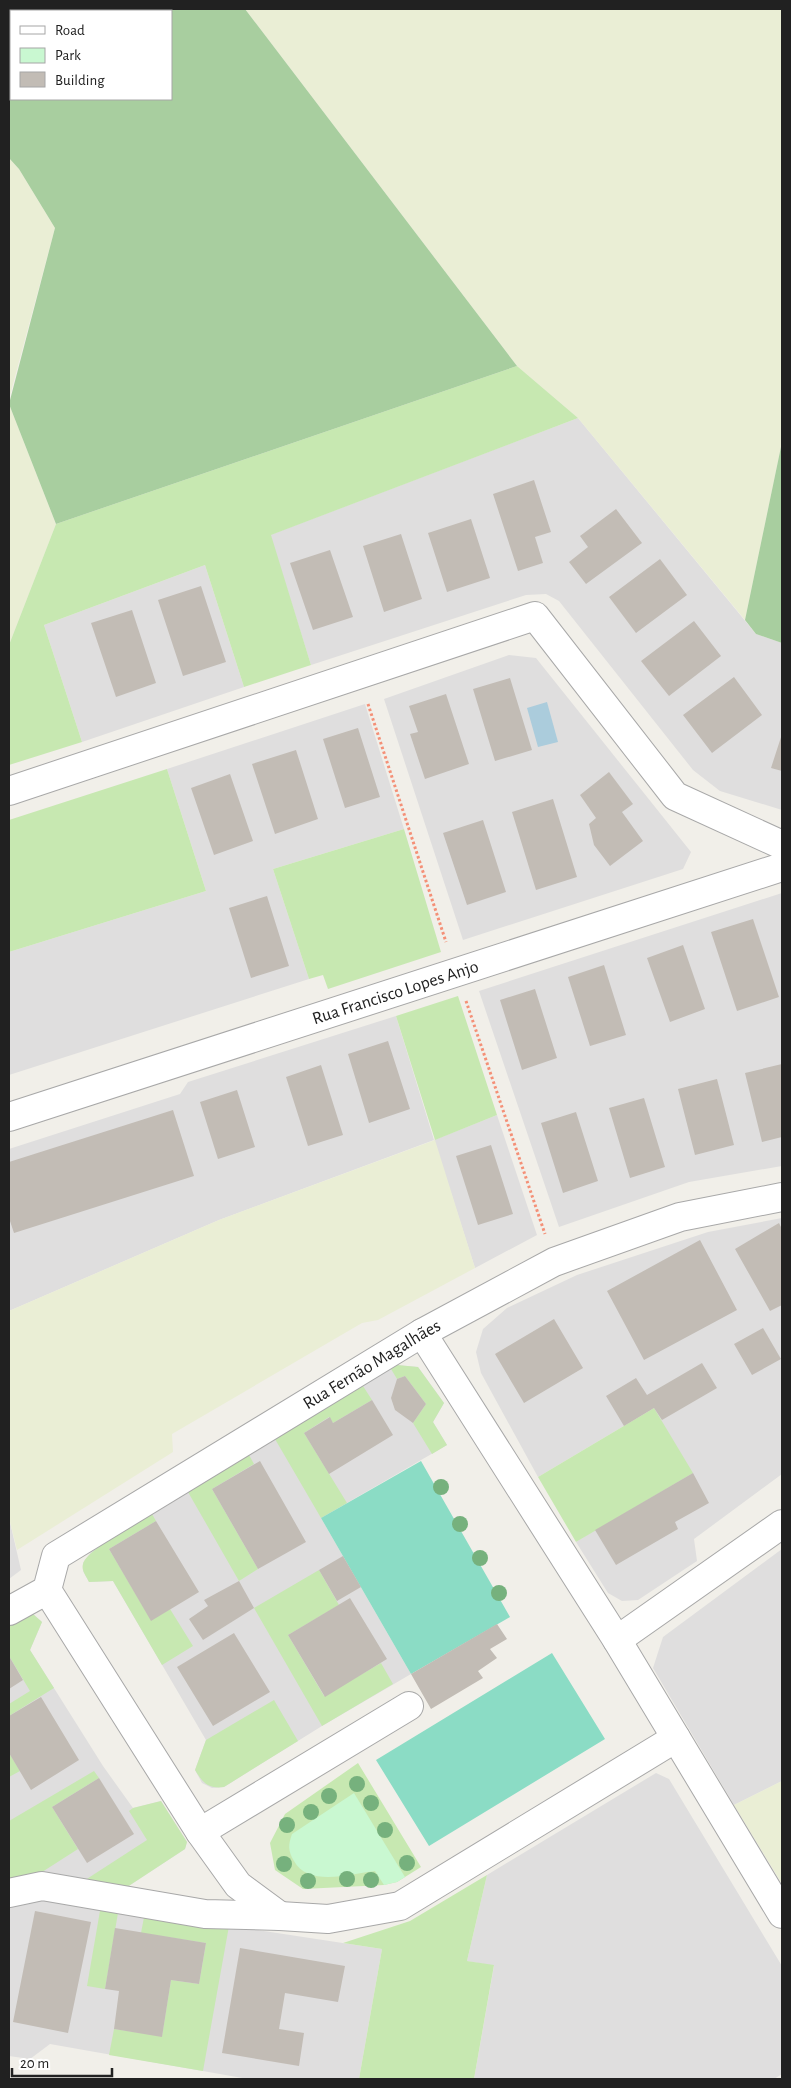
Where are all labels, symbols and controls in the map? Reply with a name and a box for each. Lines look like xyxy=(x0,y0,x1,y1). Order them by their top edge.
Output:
legend xyxy=(10,10,172,100)
text: Road xyxy=(55,23,85,38)
text: Park xyxy=(55,48,81,63)
text: Building xyxy=(55,73,105,88)
street label: Rua Francisco Lopes Anjo xyxy=(310,958,481,1028)
street label: Rua Fernão Magalhães xyxy=(300,1317,444,1413)
scale bar xyxy=(12,2046,112,2078)
text: 20 m xyxy=(20,2056,49,2071)

